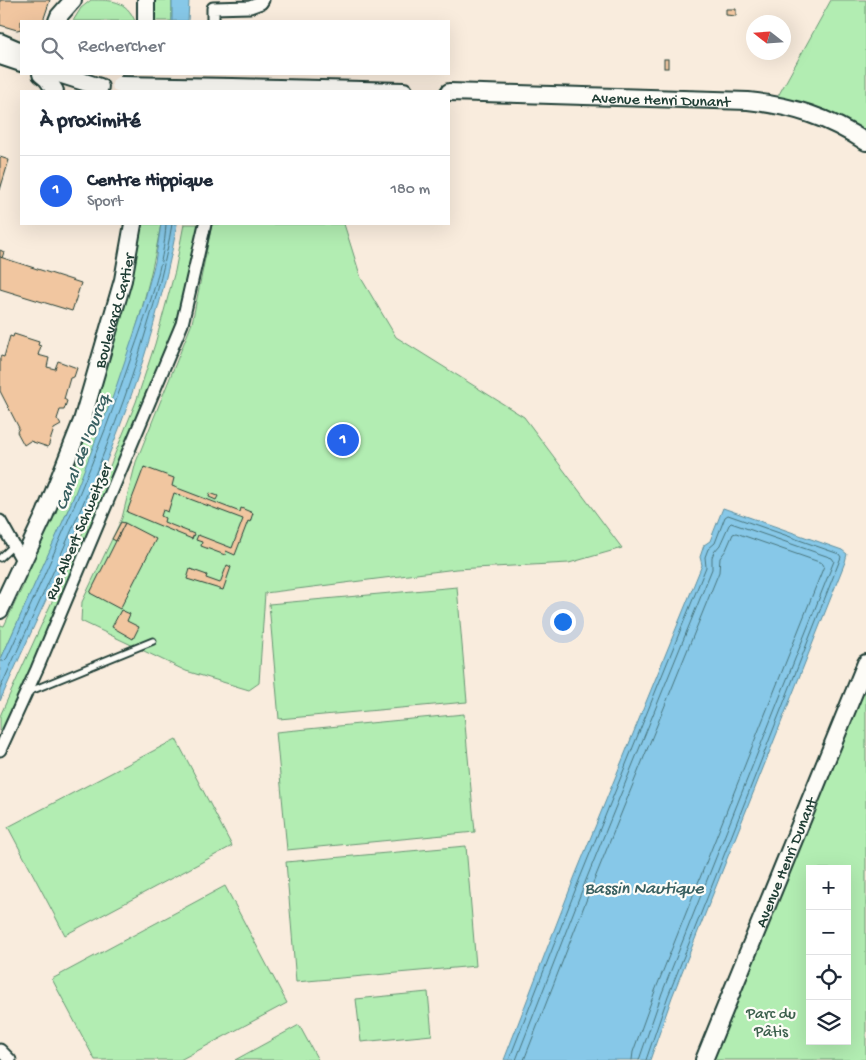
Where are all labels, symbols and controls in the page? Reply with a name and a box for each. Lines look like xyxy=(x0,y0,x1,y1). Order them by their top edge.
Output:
north arrow xyxy=(746,15,791,60)
search box xyxy=(20,20,450,75)
icon: search xyxy=(38,34,66,62)
text: Rechercher xyxy=(78,36,164,59)
street label: Avenue Henri Dunant xyxy=(591,90,732,114)
text: À proximité xyxy=(40,110,141,135)
text: Centre Hippique xyxy=(87,170,213,193)
text: 1 xyxy=(53,181,59,200)
text: 180 m xyxy=(391,181,430,200)
text: Sport xyxy=(87,193,123,212)
street label: Boulevard Cartier xyxy=(92,251,141,372)
water label: Canal de l'Ourcq xyxy=(52,389,116,513)
pin: 1 xyxy=(327,421,359,459)
street label: Rue Albert Schweitzer xyxy=(43,460,118,604)
your location xyxy=(550,609,576,635)
street label: Avenue Henri Dunant xyxy=(753,794,824,931)
map controls xyxy=(806,865,851,1045)
button: + xyxy=(806,865,851,910)
water label: Bassin Nautique xyxy=(584,879,704,900)
button: − xyxy=(806,910,851,955)
button: locate xyxy=(806,955,851,1000)
button: layers xyxy=(806,1000,851,1045)
park label: Parc du Pâtis xyxy=(745,1006,796,1043)

